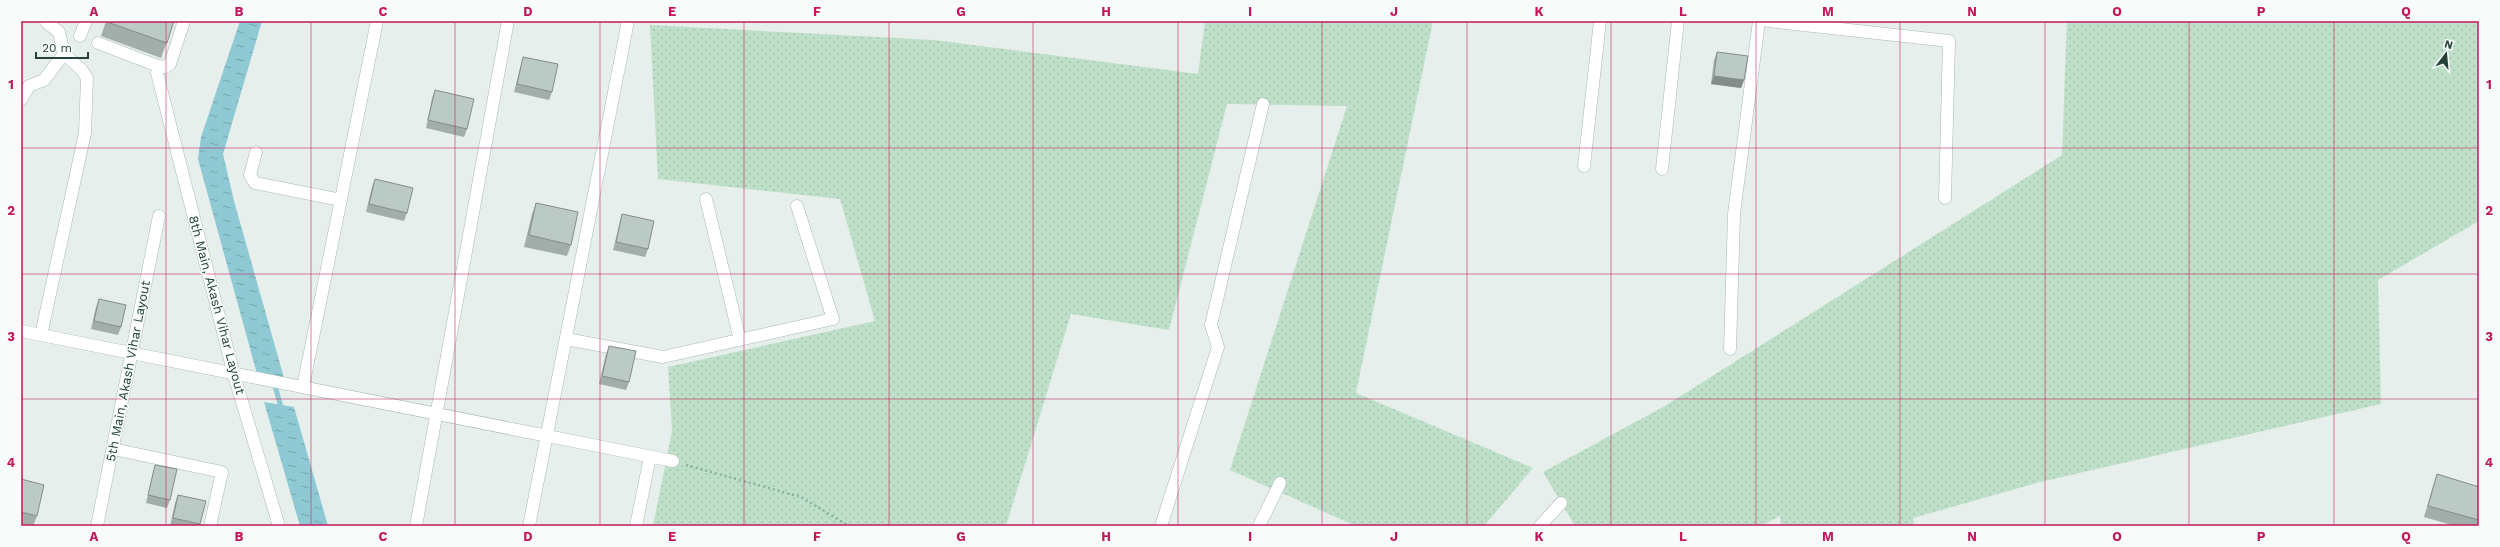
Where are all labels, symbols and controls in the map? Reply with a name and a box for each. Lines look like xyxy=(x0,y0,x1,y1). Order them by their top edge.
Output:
text: A xyxy=(90,4,99,19)
text: B xyxy=(235,4,244,19)
text: C xyxy=(379,4,388,19)
text: D xyxy=(523,4,533,19)
text: E xyxy=(668,4,676,19)
text: F xyxy=(813,4,821,19)
text: G xyxy=(956,4,966,19)
text: H xyxy=(1101,4,1111,19)
text: I xyxy=(1248,4,1252,19)
text: J xyxy=(1390,4,1398,19)
text: K xyxy=(1534,4,1544,19)
text: L xyxy=(1679,4,1687,19)
text: M xyxy=(1822,4,1834,19)
text: N xyxy=(1967,4,1977,19)
text: O xyxy=(2112,4,2122,19)
text: P xyxy=(2257,4,2266,19)
text: Q xyxy=(2401,4,2411,19)
scale bar xyxy=(36,34,88,60)
north arrow xyxy=(2426,34,2466,74)
text: N xyxy=(2443,37,2454,52)
text: 20 m xyxy=(42,41,72,55)
text: 1 xyxy=(8,77,14,92)
text: 1 xyxy=(2486,77,2492,92)
text: 2 xyxy=(7,203,15,218)
text: 2 xyxy=(2485,203,2493,218)
street label: 8th Main, Akash Vihar Layout xyxy=(186,214,248,397)
street label: 5th Main, Akash Vihar Layout xyxy=(103,279,153,463)
text: 3 xyxy=(7,329,15,344)
text: 3 xyxy=(2485,329,2493,344)
text: 4 xyxy=(7,455,16,470)
text: 4 xyxy=(2485,455,2494,470)
text: A xyxy=(90,529,99,544)
text: B xyxy=(235,529,244,544)
text: C xyxy=(379,529,388,544)
text: D xyxy=(523,529,533,544)
text: E xyxy=(668,529,676,544)
text: F xyxy=(813,529,821,544)
text: G xyxy=(956,529,966,544)
text: H xyxy=(1101,529,1111,544)
text: I xyxy=(1248,529,1252,544)
text: J xyxy=(1390,529,1398,544)
text: K xyxy=(1534,529,1544,544)
text: L xyxy=(1679,529,1687,544)
text: M xyxy=(1822,529,1834,544)
text: N xyxy=(1967,529,1977,544)
text: O xyxy=(2112,529,2122,544)
text: P xyxy=(2257,529,2266,544)
text: Q xyxy=(2401,529,2411,544)

